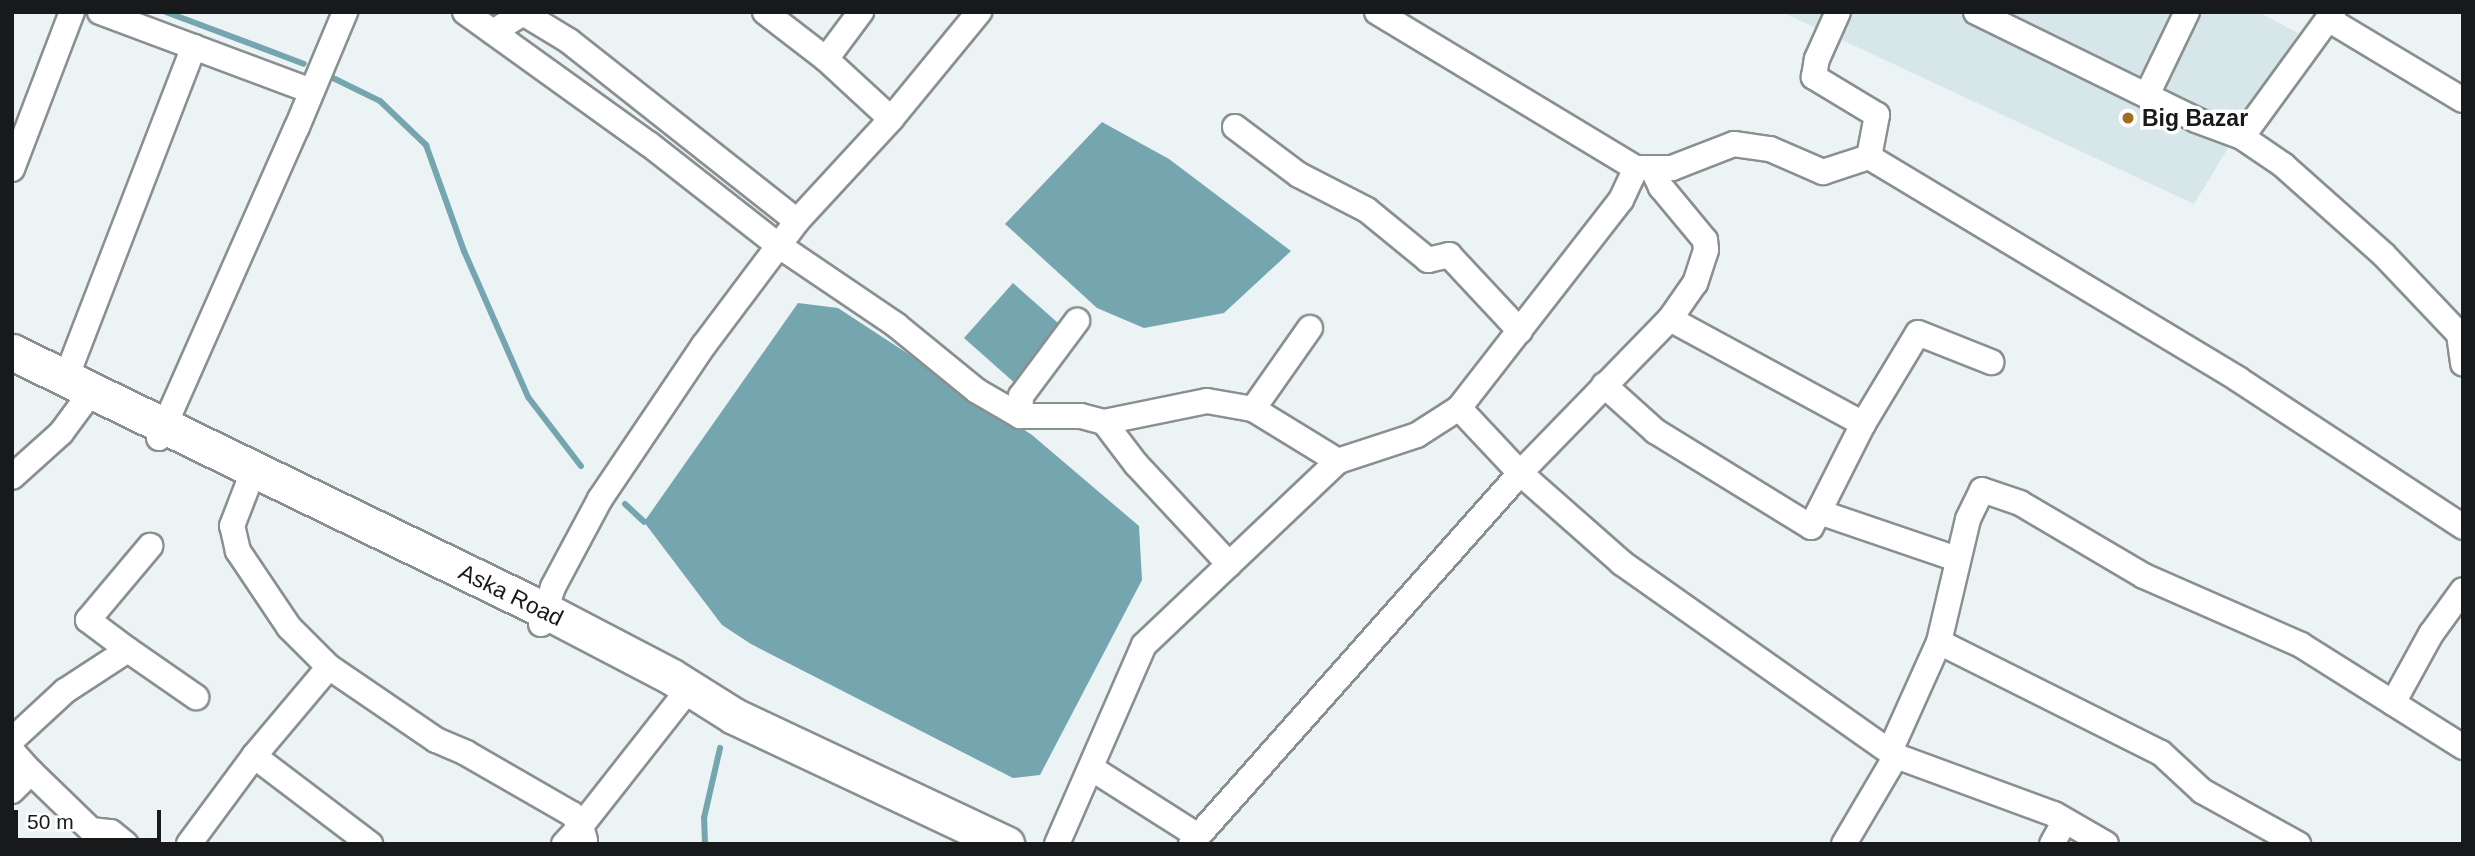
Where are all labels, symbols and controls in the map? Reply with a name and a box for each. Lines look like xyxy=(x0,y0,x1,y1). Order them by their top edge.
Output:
place label: Big Bazar xyxy=(2142,104,2248,132)
marker: Big Bazar xyxy=(2120,110,2136,126)
street label: Aska Road xyxy=(454,558,568,632)
scale bar xyxy=(18,796,164,840)
text: 50 m xyxy=(27,810,74,833)

